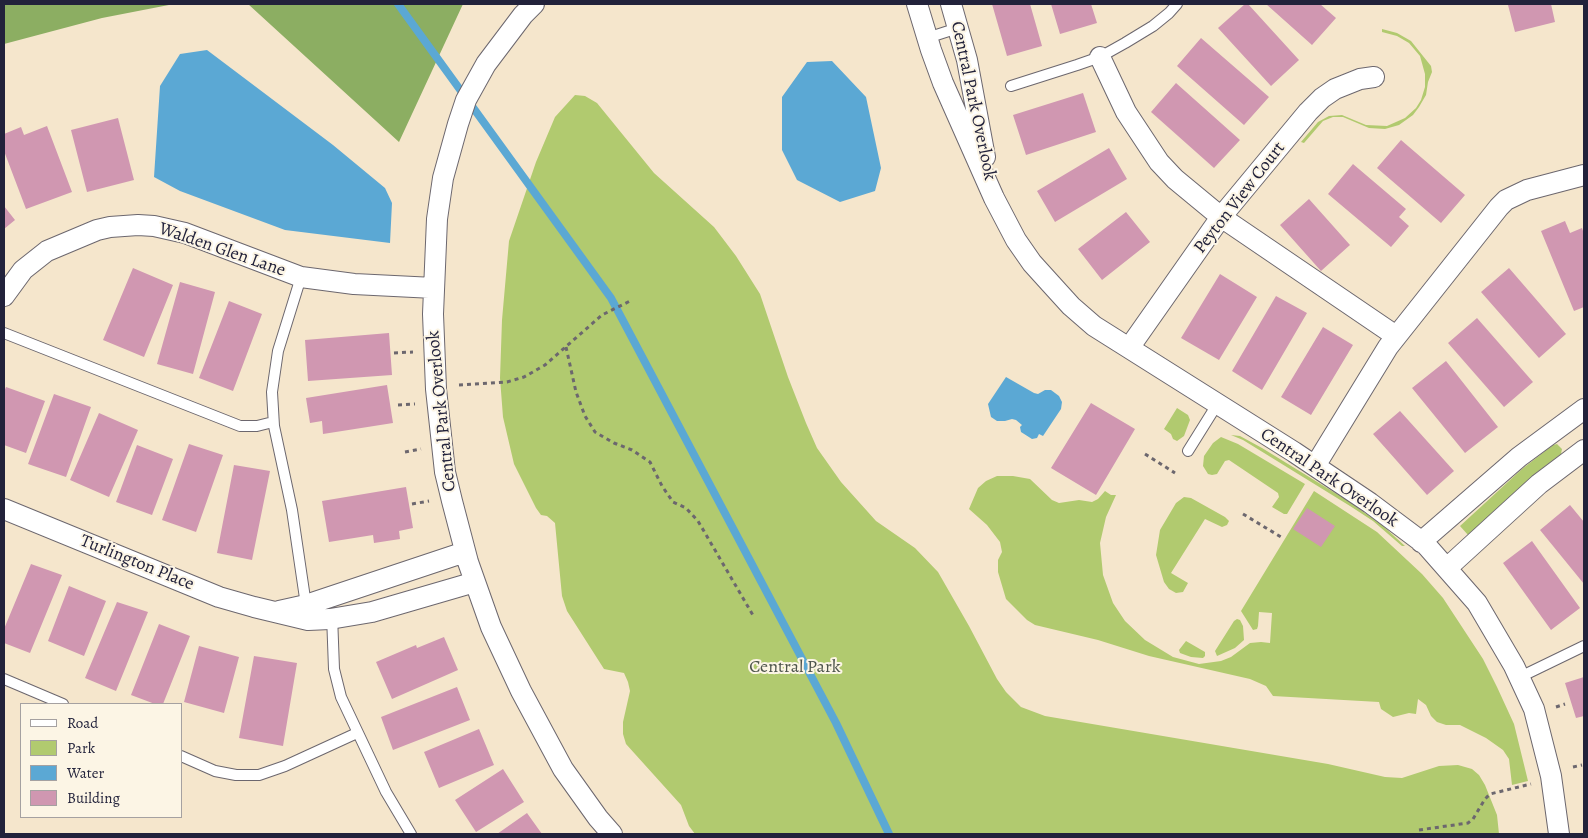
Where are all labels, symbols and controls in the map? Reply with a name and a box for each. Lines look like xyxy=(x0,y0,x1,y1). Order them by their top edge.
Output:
street label: Central Park Overlook xyxy=(946,20,1000,182)
street label: Peyton View Court xyxy=(1190,138,1290,258)
street label: Walden Glen Lane xyxy=(156,218,288,282)
street label: Central Park Overlook xyxy=(423,329,461,493)
street label: Central Park Overlook xyxy=(1256,424,1402,532)
street label: Turlington Place xyxy=(77,530,197,596)
park label: Central Park xyxy=(749,657,841,679)
legend xyxy=(20,703,182,818)
text: Road xyxy=(67,713,98,733)
text: Park xyxy=(67,738,95,758)
text: Water xyxy=(67,763,104,783)
text: Building xyxy=(67,788,120,808)

